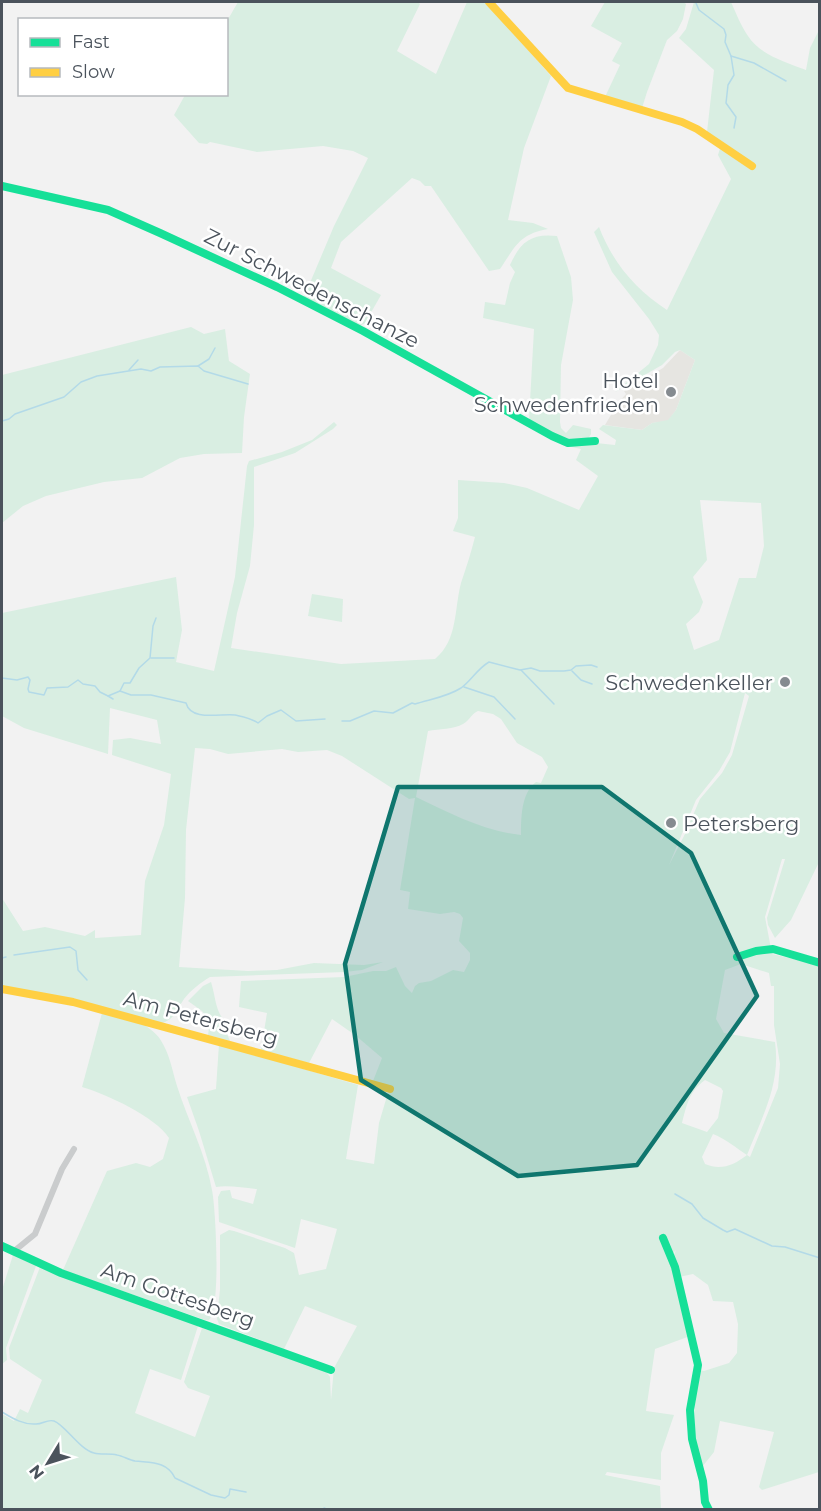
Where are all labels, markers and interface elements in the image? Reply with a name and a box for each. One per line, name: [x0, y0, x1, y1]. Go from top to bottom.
legend: [18, 18, 228, 96]
text: Fast: [72, 31, 110, 53]
text: Slow: [72, 61, 115, 83]
street label: Zur Schwedenschanze: [200, 223, 424, 353]
place label: Hotel Schwedenfrieden: [474, 368, 659, 417]
marker: Hotel Schwedenfrieden: [664, 385, 678, 399]
place label: Schwedenkeller: [605, 670, 773, 695]
marker: Schwedenkeller: [778, 675, 792, 689]
place label: Petersberg: [683, 811, 799, 836]
marker: Petersberg: [664, 816, 678, 830]
street label: Am Petersberg: [121, 985, 281, 1051]
street label: Am Gottesberg: [98, 1257, 258, 1333]
north arrow: [18, 1433, 78, 1493]
text: N: [25, 1461, 48, 1483]

